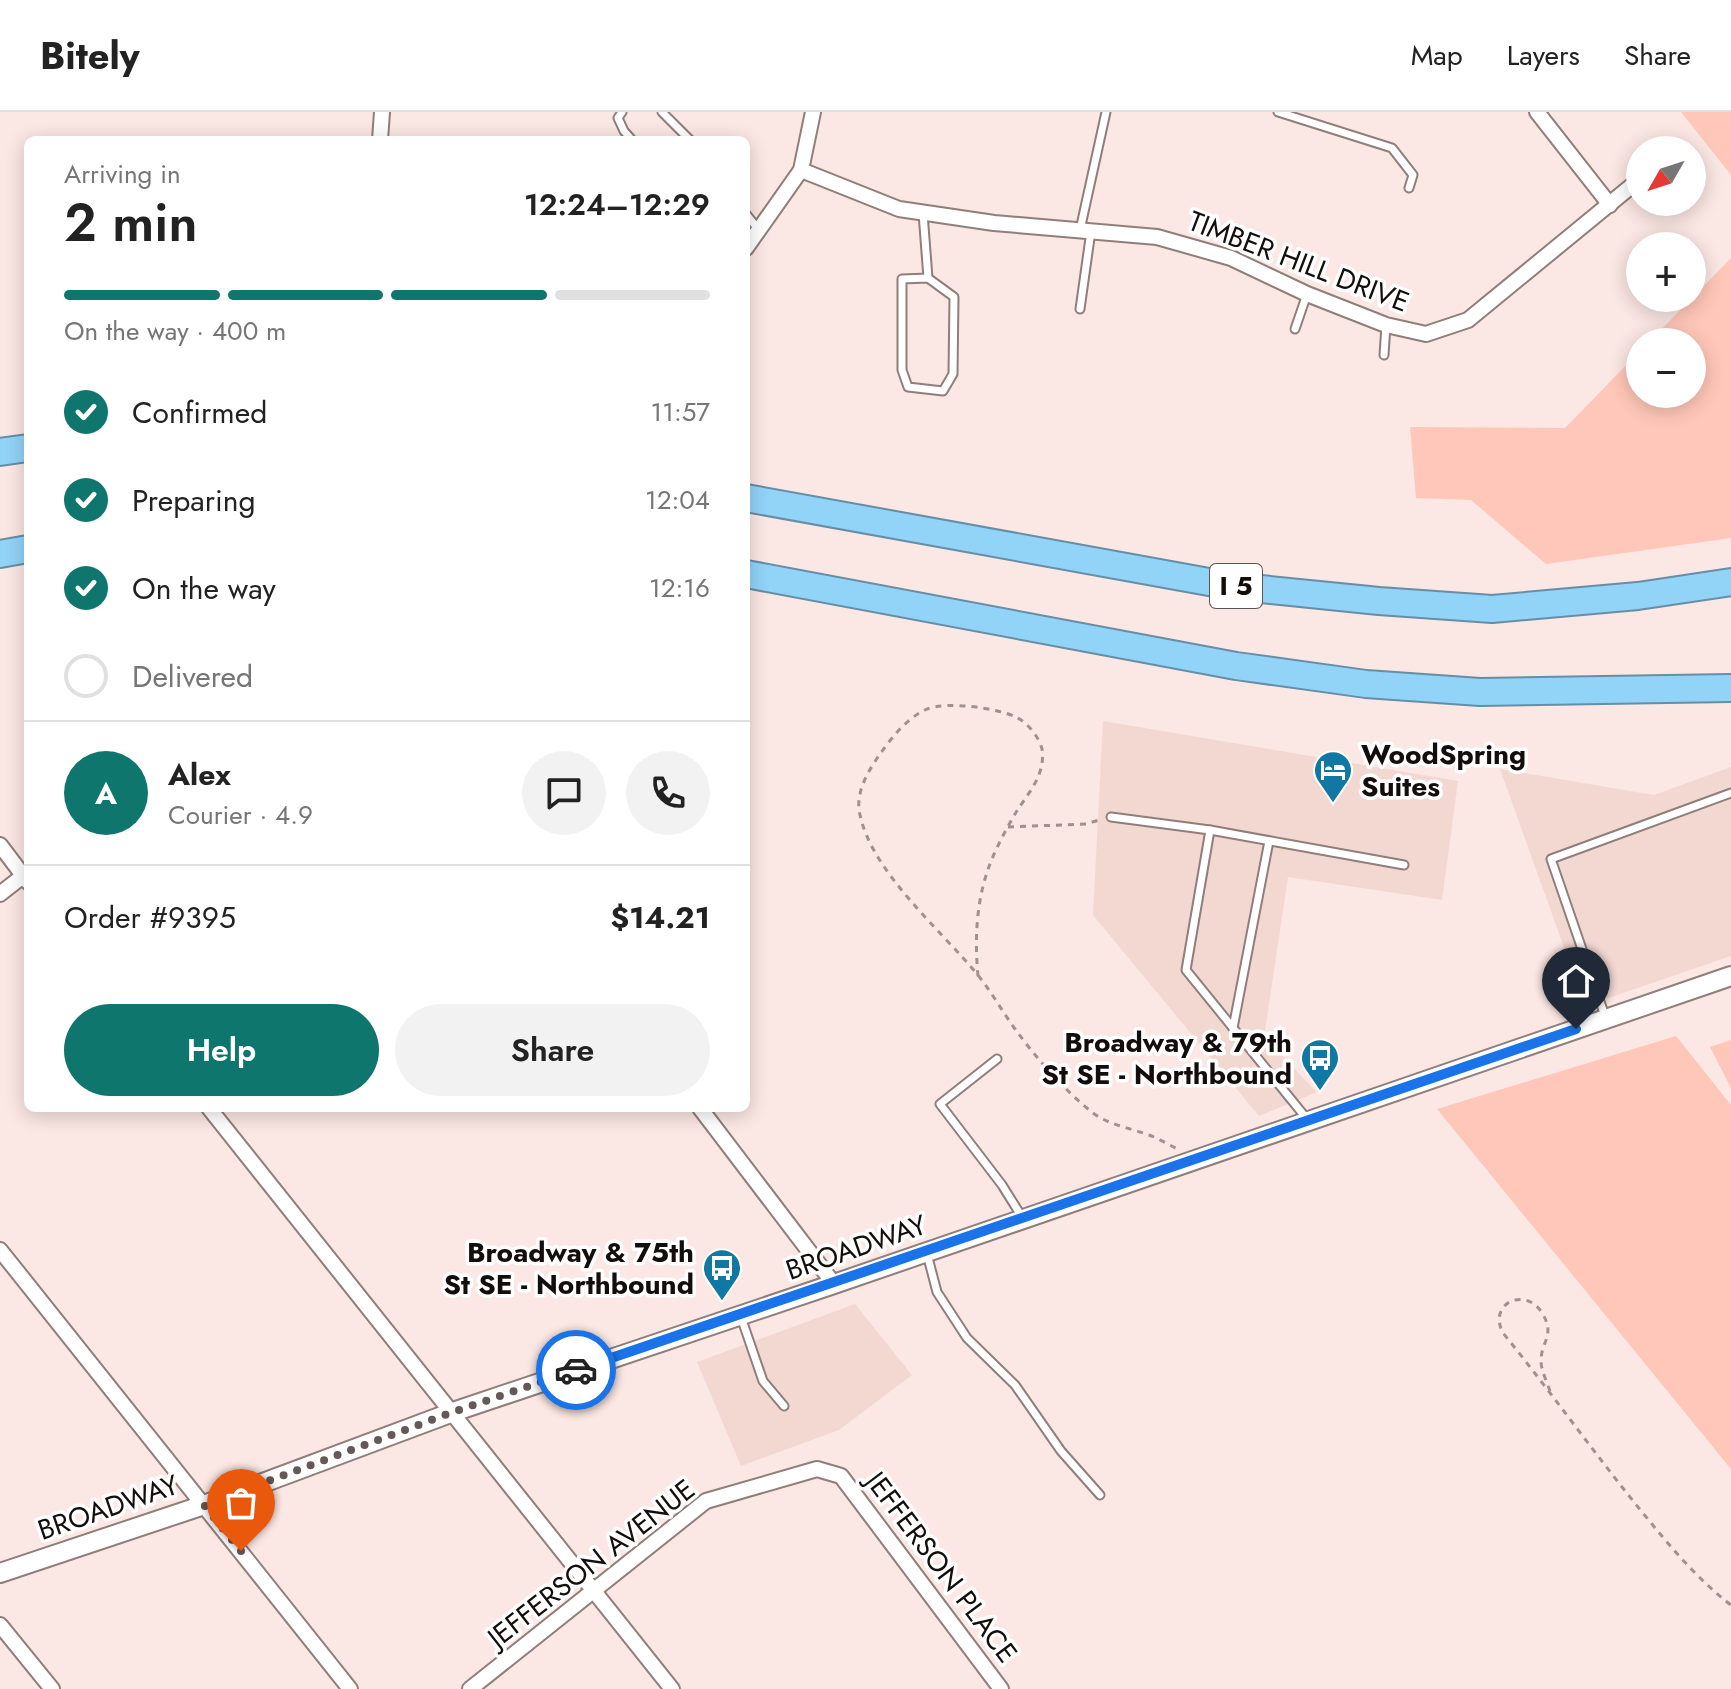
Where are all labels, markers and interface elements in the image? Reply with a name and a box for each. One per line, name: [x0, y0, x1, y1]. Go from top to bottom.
text: Bitely: [40, 28, 140, 83]
text: Map: [1411, 35, 1463, 76]
text: Layers: [1507, 35, 1580, 76]
text: Share: [1624, 35, 1691, 76]
north arrow: [1626, 136, 1706, 216]
map controls: [1626, 136, 1706, 408]
text: Arriving in: [64, 155, 181, 193]
text: 12:24–12:29: [524, 183, 710, 226]
text: 2 min: [64, 185, 197, 261]
street label: TIMBER HILL DRIVE: [1182, 200, 1415, 322]
button: +: [1626, 232, 1706, 312]
text: On the way · 400 m: [64, 312, 286, 350]
button: −: [1626, 328, 1706, 408]
icon: check: [64, 390, 108, 434]
text: Confirmed: [132, 391, 267, 434]
text: 11:57: [650, 393, 710, 431]
icon: check: [64, 478, 108, 522]
text: Preparing: [132, 479, 256, 522]
text: 12:04: [645, 481, 710, 519]
road number: I 5: [1210, 564, 1262, 608]
icon: check: [64, 566, 108, 610]
text: On the way: [132, 567, 276, 610]
text: 12:16: [649, 569, 710, 607]
text: Delivered: [132, 655, 253, 698]
place label: WoodSpring Suites: [1361, 734, 1526, 807]
hotel icon: WoodSpring Suites: [1312, 749, 1354, 804]
button: chat: [522, 751, 606, 835]
button: phone: [626, 751, 710, 835]
text: Alex: [168, 753, 231, 796]
text: A: [95, 772, 117, 815]
text: Courier · 4.9: [168, 796, 313, 834]
text: Order #9395: [64, 896, 236, 939]
text: $14.21: [611, 896, 710, 939]
pin: [1542, 947, 1610, 1029]
icon: home: [1554, 959, 1598, 1003]
button: Help: [64, 1004, 379, 1096]
button: Share: [395, 1004, 710, 1096]
place label: Broadway & 79th St SE - Northbound: [1041, 1022, 1292, 1095]
bus stop icon: Broadway & 79th St SE - Northbound: [1299, 1037, 1341, 1092]
street label: BROADWAY: [780, 1204, 932, 1291]
place label: Broadway & 75th St SE - Northbound: [443, 1232, 694, 1305]
bus stop icon: Broadway & 75th St SE - Northbound: [701, 1247, 743, 1302]
courier: [536, 1330, 616, 1410]
icon: car: [554, 1348, 598, 1392]
street label: JEFFERSON PLACE: [854, 1460, 1027, 1671]
street label: BROADWAY: [32, 1464, 184, 1551]
pin: [207, 1469, 275, 1551]
street label: JEFFERSON AVENUE: [476, 1469, 704, 1660]
icon: bag: [219, 1481, 263, 1525]

